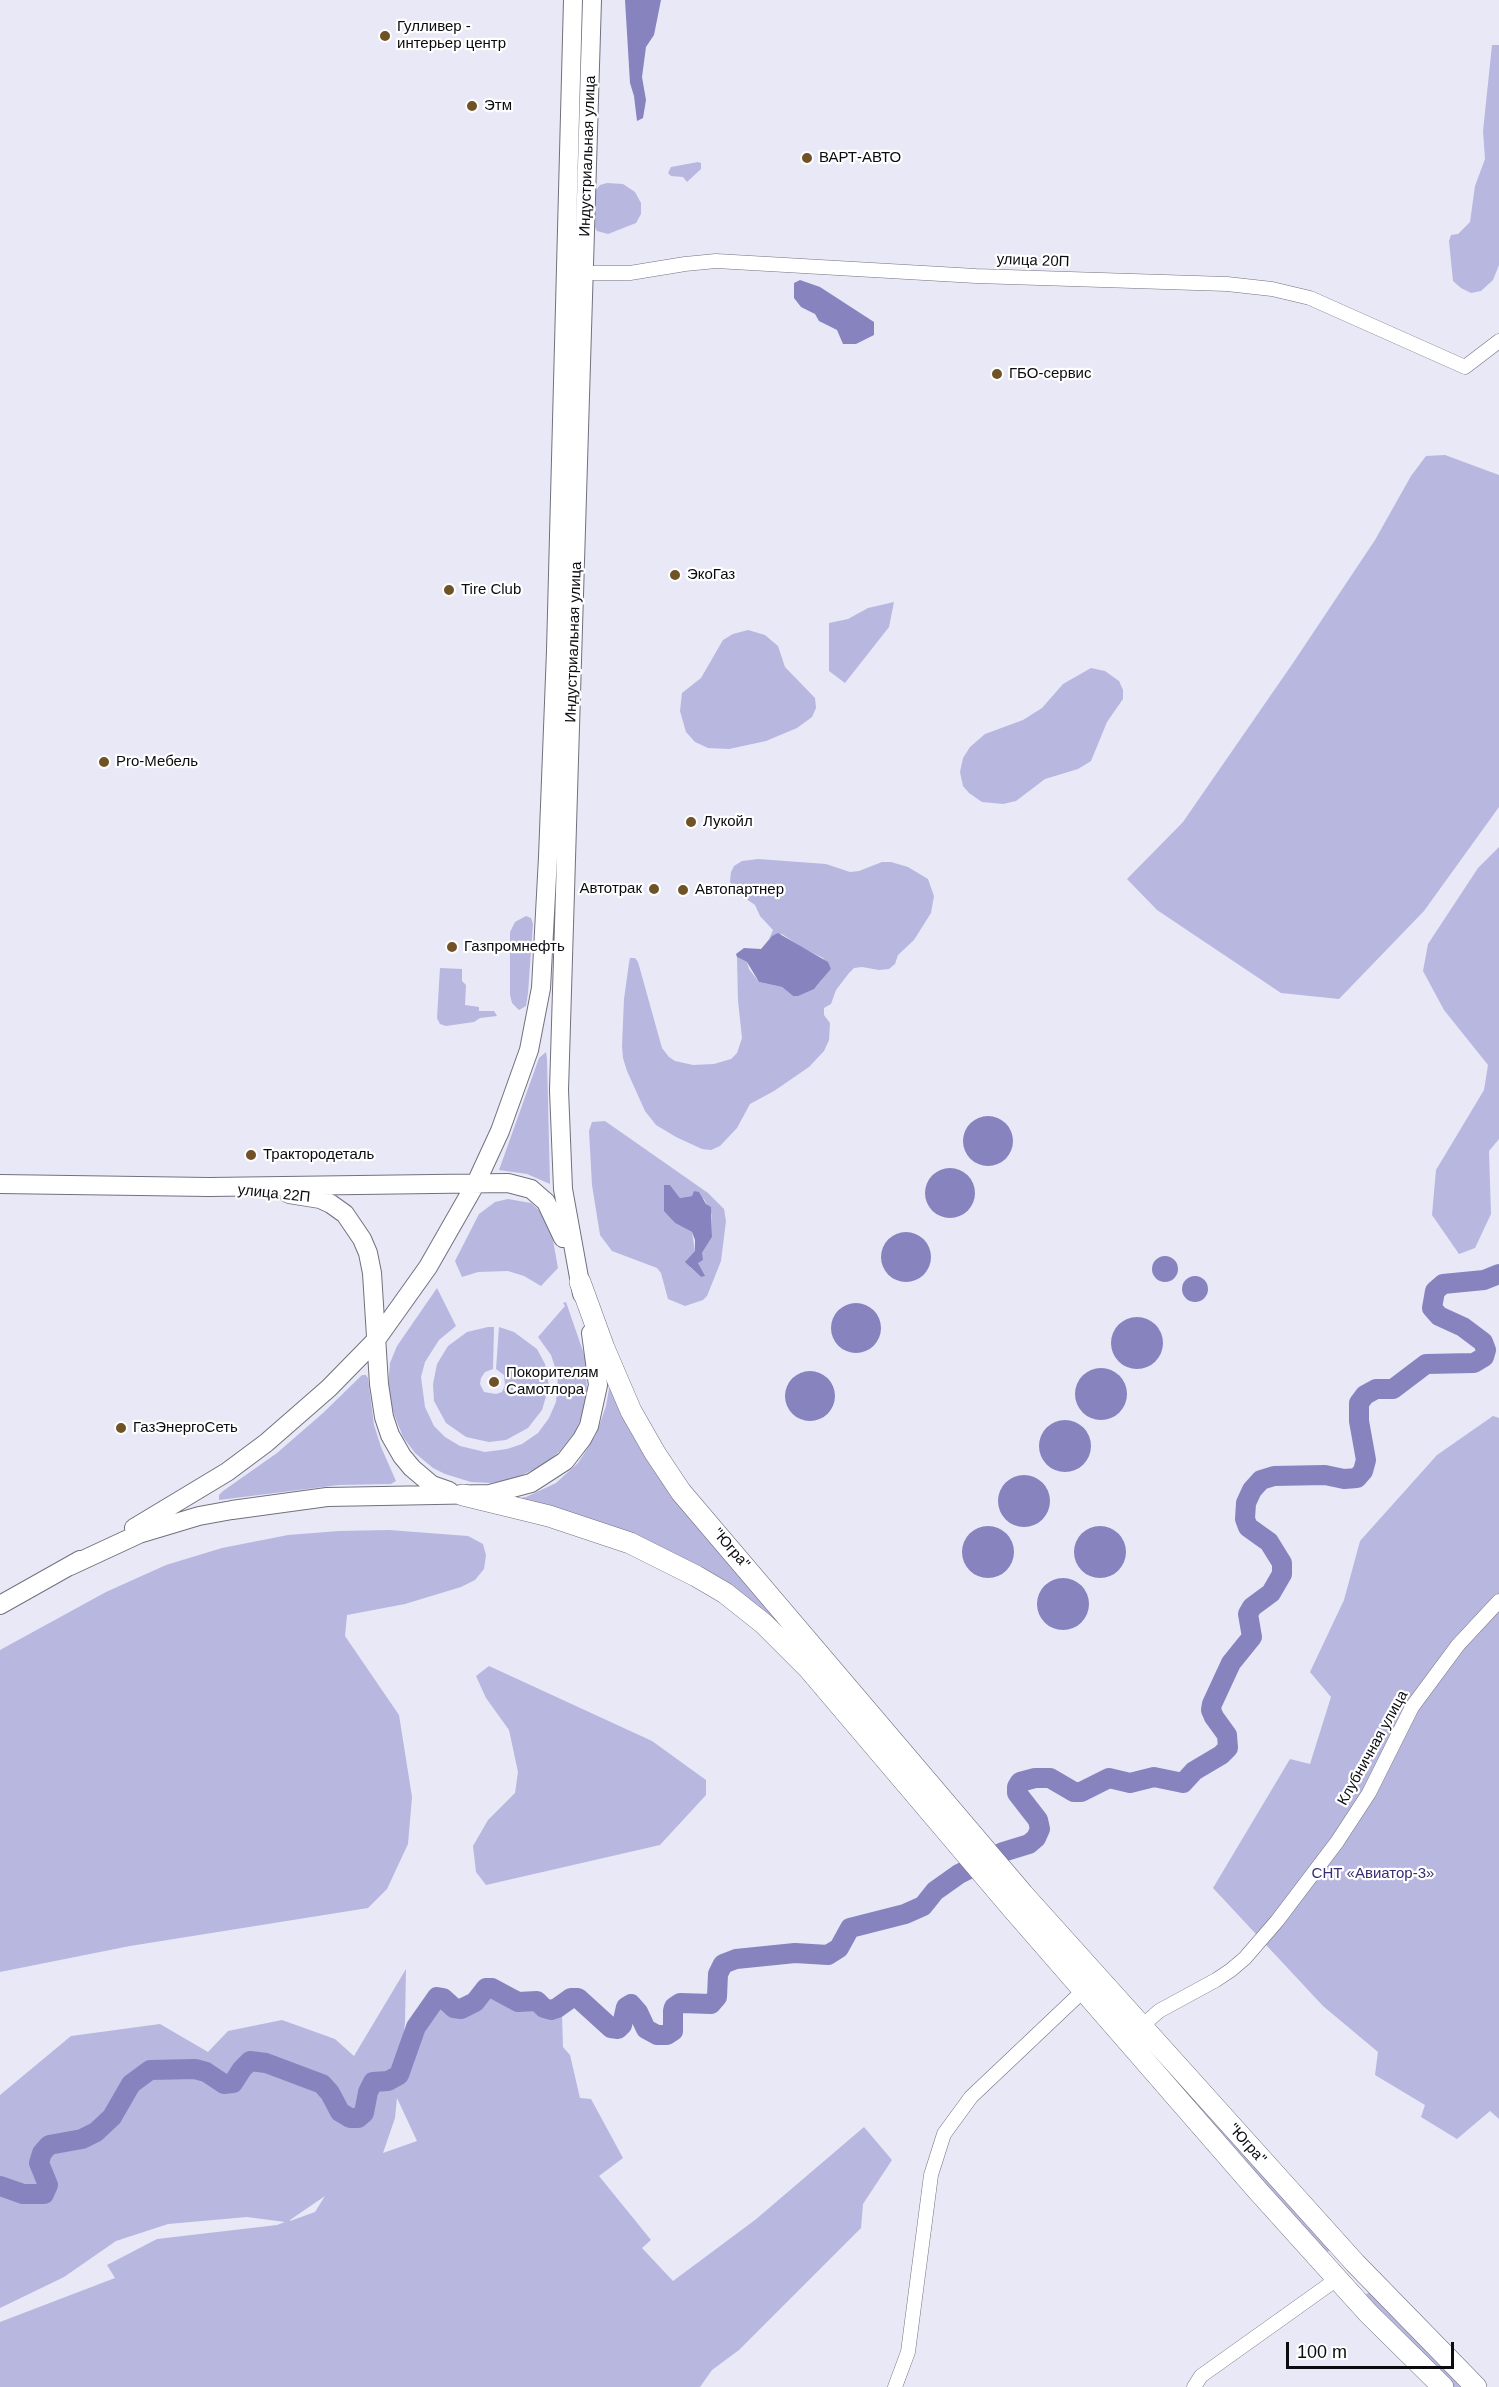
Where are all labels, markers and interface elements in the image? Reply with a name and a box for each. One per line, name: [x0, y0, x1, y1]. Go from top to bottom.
place label: Гулливер - интерьер центр: [397, 18, 506, 53]
marker: Гулливер - интерьер центр: [378, 29, 392, 43]
street label: Индустриальная улица: [576, 75, 600, 237]
place label: Этм: [484, 97, 512, 115]
marker: Этм: [465, 99, 479, 113]
place label: ВАРТ-АВТО: [819, 149, 901, 167]
marker: ВАРТ-АВТО: [800, 151, 814, 165]
street label: улица 20П: [996, 251, 1070, 271]
place label: ГБО-сервис: [1009, 365, 1091, 383]
marker: ГБО-сервис: [990, 367, 1004, 381]
street label: Индустриальная улица: [562, 561, 586, 723]
place label: ЭкоГаз: [687, 566, 735, 584]
marker: ЭкоГаз: [668, 568, 682, 582]
place label: Tire Club: [461, 581, 521, 599]
marker: Tire Club: [442, 583, 456, 597]
place label: Pro-Мебель: [116, 753, 198, 771]
marker: Pro-Мебель: [97, 755, 111, 769]
place label: Лукойл: [703, 813, 753, 831]
marker: Лукойл: [684, 815, 698, 829]
place label: Автотрак: [580, 880, 642, 898]
place label: Автопартнер: [695, 881, 784, 899]
marker: Автотрак: [647, 882, 661, 896]
marker: Автопартнер: [676, 883, 690, 897]
place label: Газпромнефть: [464, 938, 565, 956]
marker: Газпромнефть: [445, 940, 459, 954]
place label: Трактородеталь: [263, 1146, 374, 1164]
marker: Трактородеталь: [244, 1148, 258, 1162]
street label: улица 22П: [237, 1181, 311, 1207]
place label: Покорителям Самотлора: [506, 1364, 599, 1399]
marker: Покорителям Самотлора: [487, 1375, 501, 1389]
place label: ГазЭнергоСеть: [133, 1419, 238, 1437]
marker: ГазЭнергоСеть: [114, 1421, 128, 1435]
street label: "Югра": [708, 1525, 754, 1573]
street label: Клубничная улица: [1334, 1687, 1412, 1809]
park label: СНТ «Авиатор-3»: [1312, 1865, 1434, 1883]
street label: "Югра": [1224, 2120, 1270, 2168]
scale bar: [1289, 2330, 1457, 2368]
text: 100 m: [1297, 2342, 1347, 2362]

